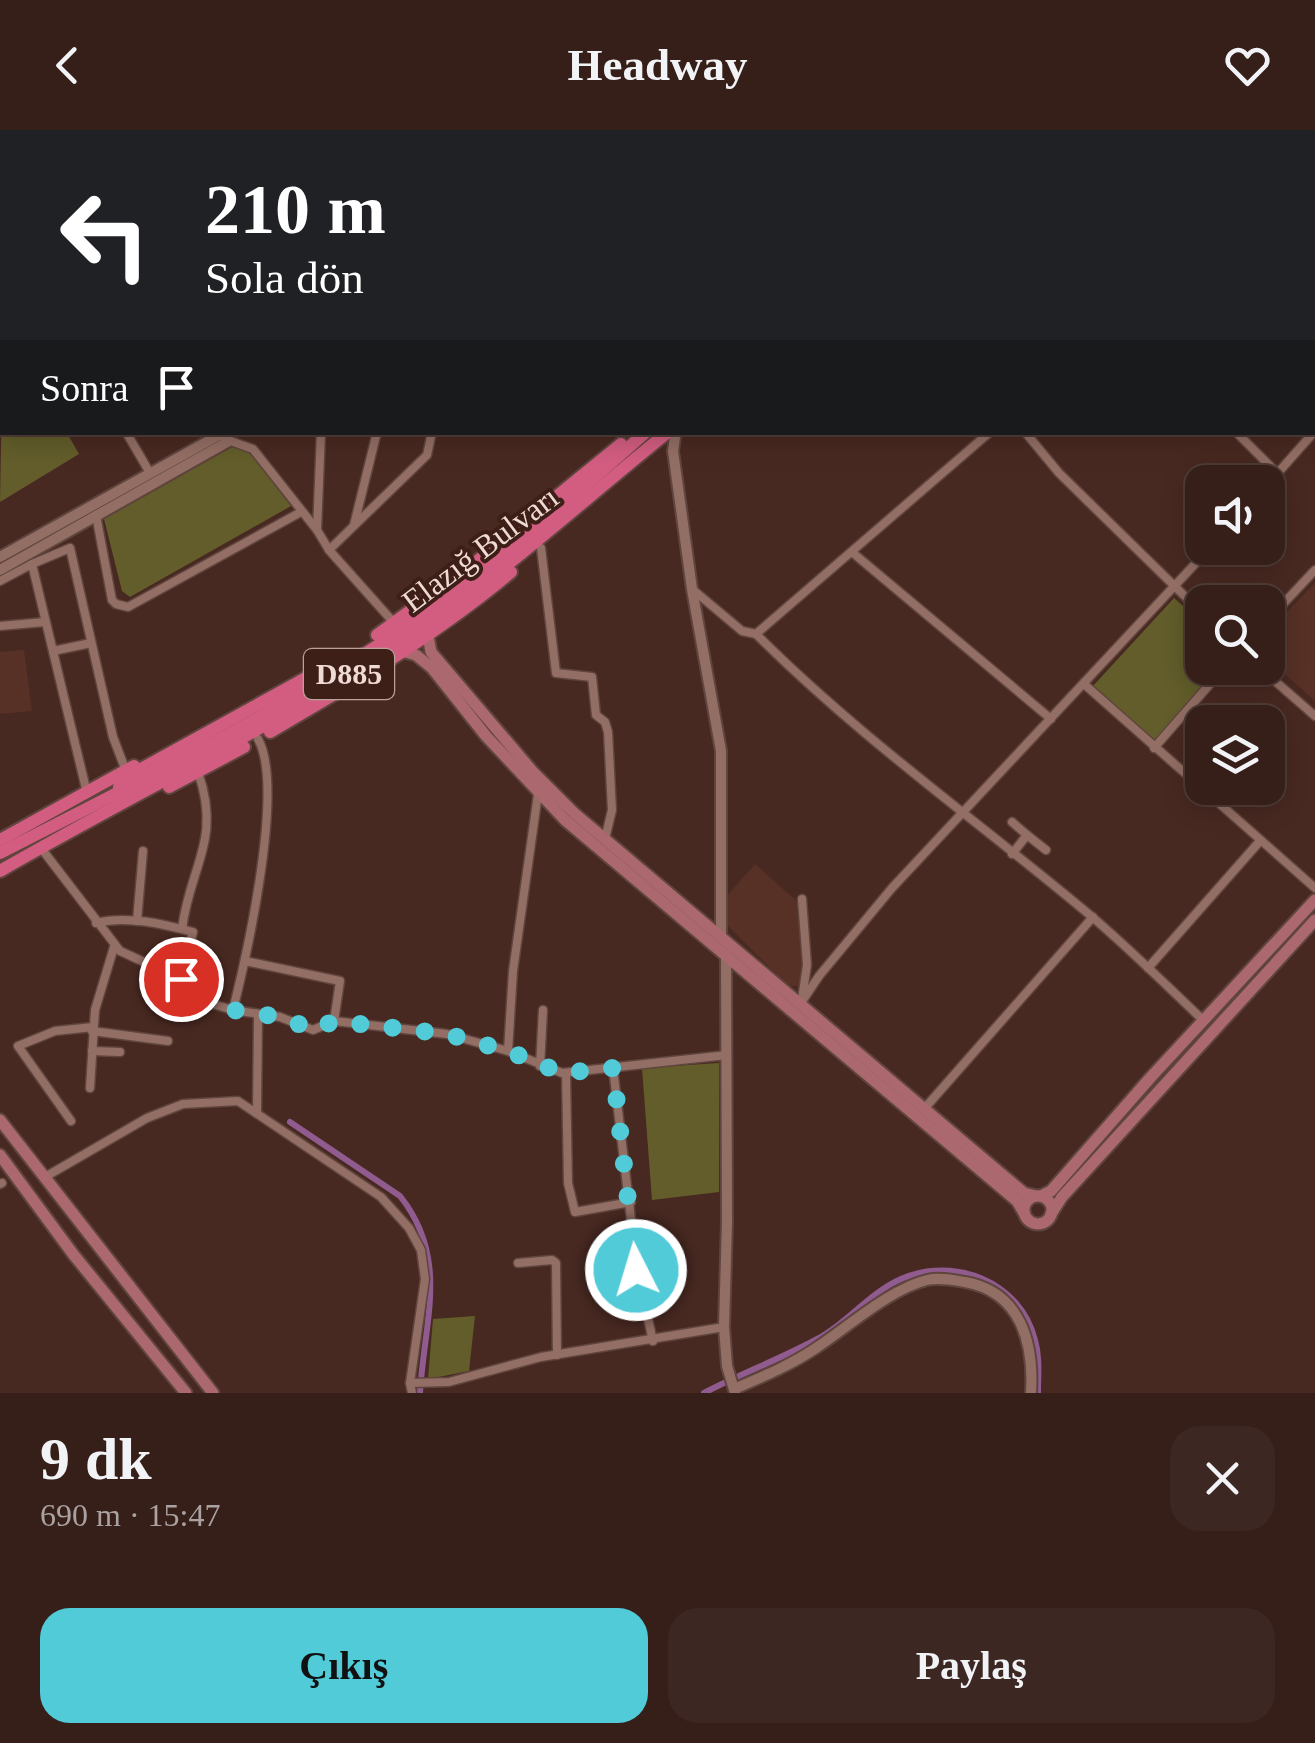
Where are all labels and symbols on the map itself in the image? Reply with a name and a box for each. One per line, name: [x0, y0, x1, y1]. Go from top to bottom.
street label: Elazığ Bulvarı: [395, 479, 565, 619]
road number: D885: [304, 649, 394, 699]
pin: [139, 937, 224, 1022]
position arrow: [584, 1218, 688, 1322]

